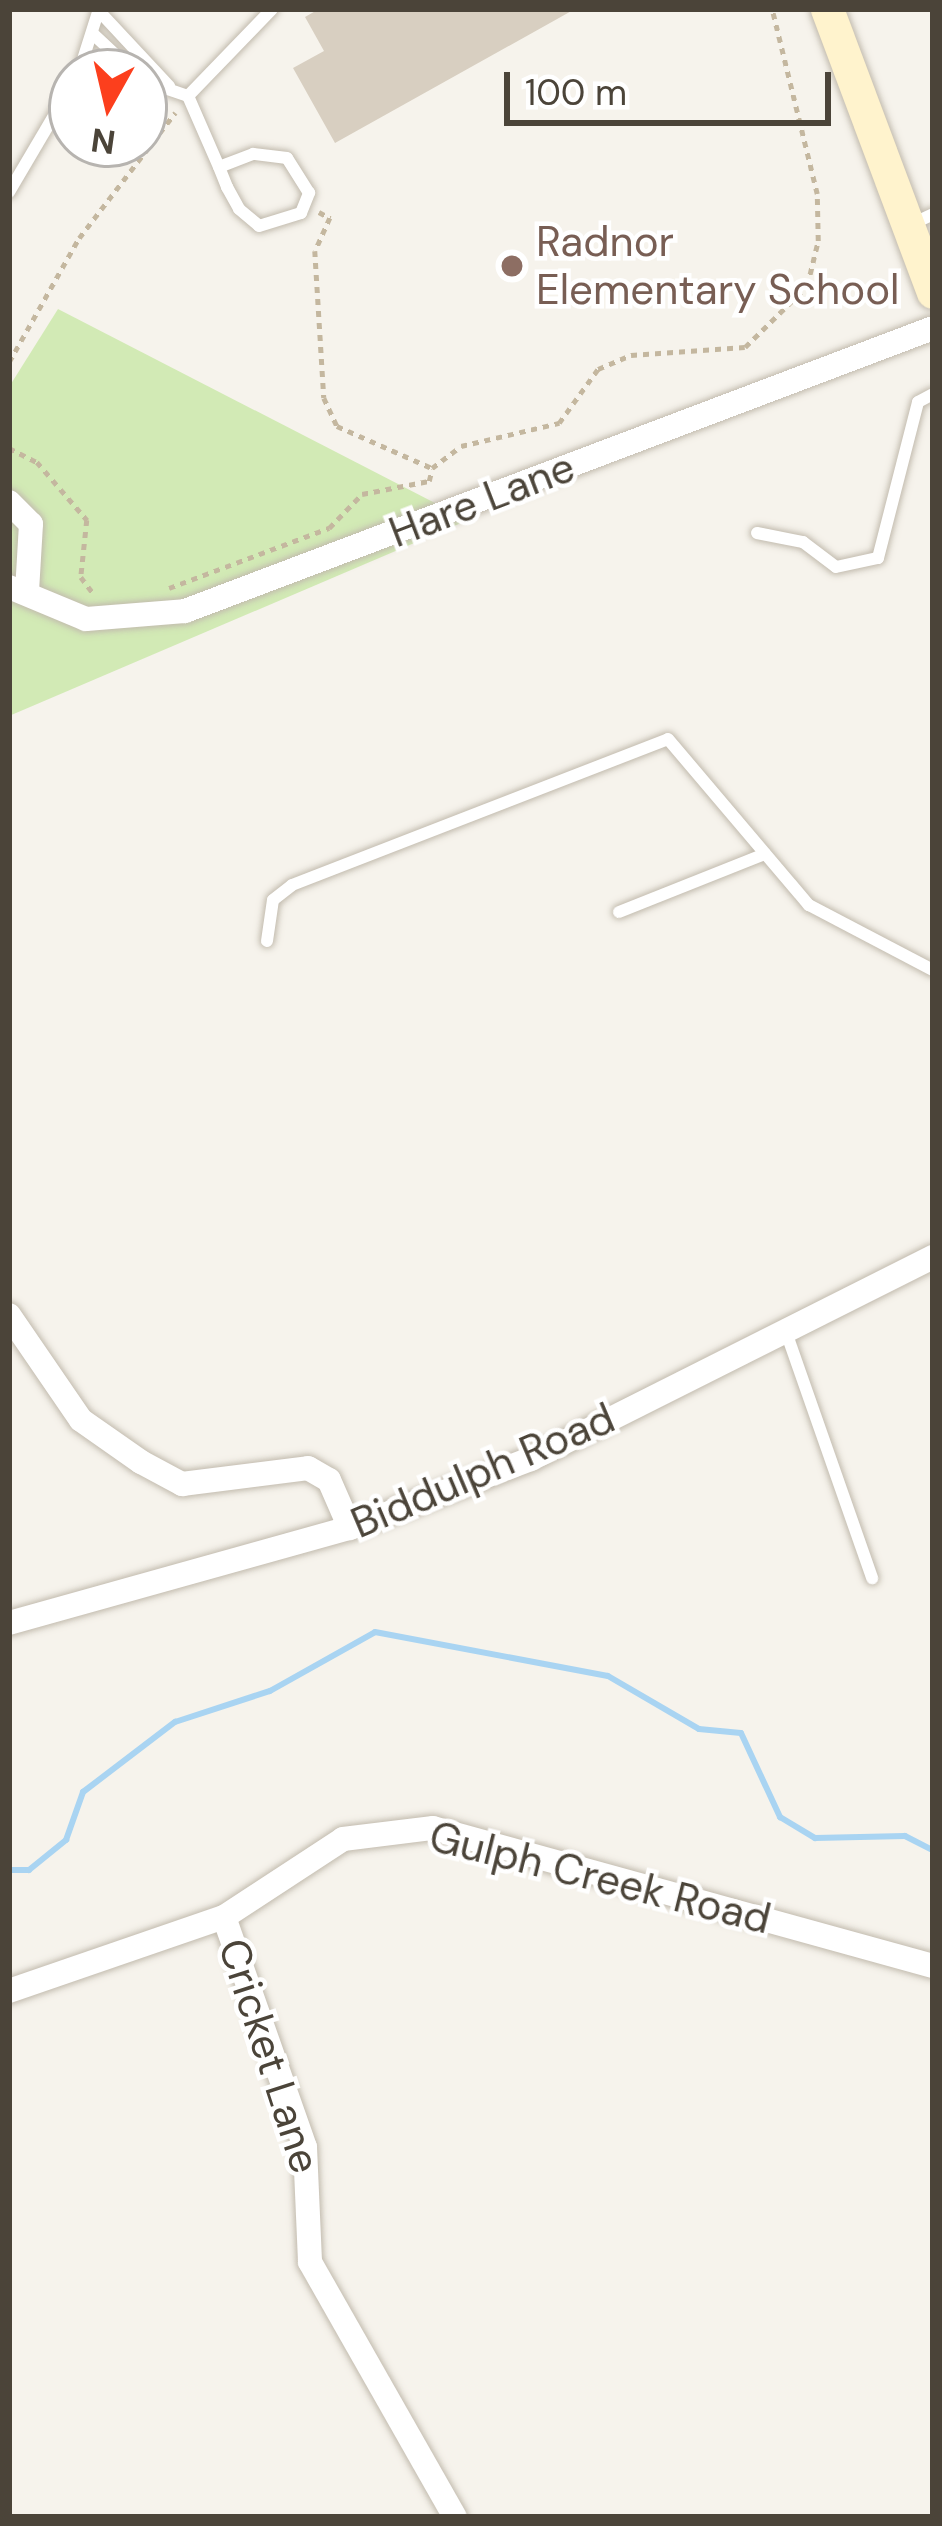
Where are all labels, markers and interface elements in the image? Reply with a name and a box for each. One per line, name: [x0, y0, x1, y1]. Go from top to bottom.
north arrow: [48, 48, 168, 168]
scale bar: [510, 48, 837, 122]
text: 100 m: [525, 69, 627, 116]
text: N: [88, 118, 118, 164]
place label: Radnor Elementary School: [536, 217, 899, 316]
marker: Radnor Elementary School: [499, 253, 525, 279]
street label: Hare Lane: [382, 442, 582, 558]
street label: Biddulph Road: [344, 1393, 622, 1549]
street label: Gulph Creek Road: [424, 1811, 776, 1945]
street label: Cricket Lane: [207, 1933, 331, 2179]

